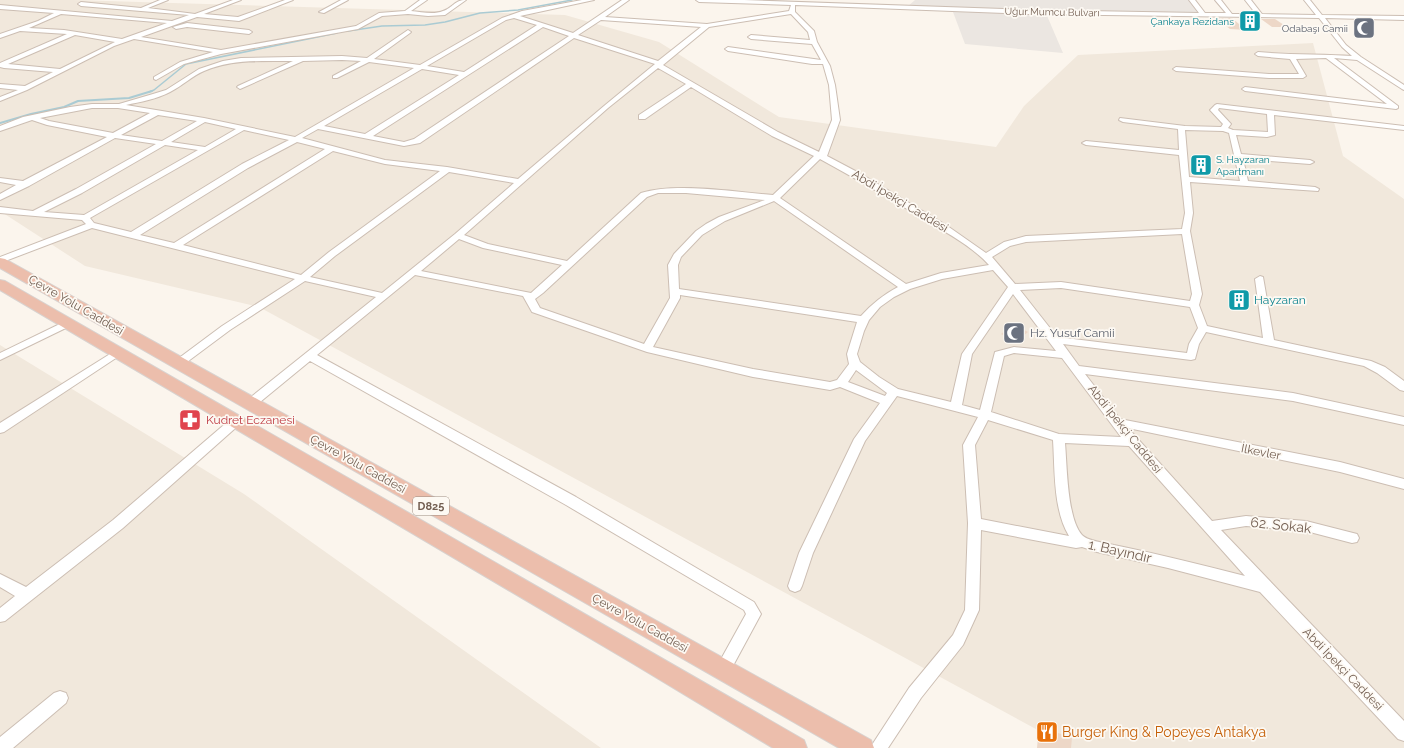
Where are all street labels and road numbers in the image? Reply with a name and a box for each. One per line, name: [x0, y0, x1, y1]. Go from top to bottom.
street label: Uğur Mumcu Bulvarı: [1005, 6, 1099, 18]
street label: Abdi İpekçi Caddesi: [849, 167, 951, 235]
street label: Çevre Yolu Caddesi: [26, 272, 126, 338]
street label: Abdi İpekçi Caddesi: [1085, 382, 1165, 476]
street label: Çevre Yolu Caddesi: [308, 432, 408, 496]
street label: İlkevler: [1240, 441, 1283, 463]
road number: D825: [413, 497, 449, 515]
street label: 62. Sokak: [1250, 514, 1313, 536]
street label: 1. Bayındır: [1087, 536, 1153, 566]
street label: Çevre Yolu Caddesi: [590, 591, 690, 655]
street label: Abdi İpekçi Caddesi: [1300, 625, 1386, 713]

